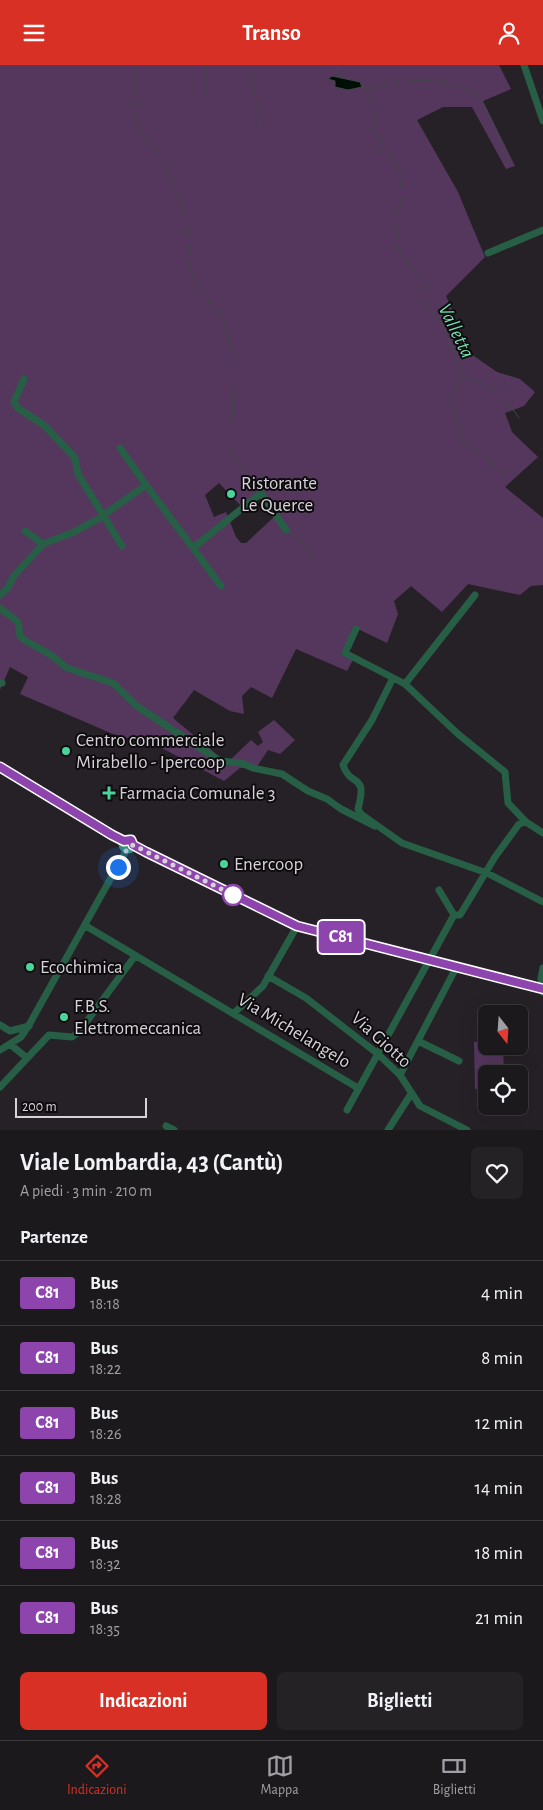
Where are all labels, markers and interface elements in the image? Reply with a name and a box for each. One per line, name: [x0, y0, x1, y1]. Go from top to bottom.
icon: menu: [20, 19, 48, 47]
icon: person: [495, 19, 523, 47]
text: Transo: [242, 22, 301, 44]
water label: Valletta: [434, 301, 478, 361]
place label: Ristorante Le Querce: [241, 474, 317, 515]
marker: Ristorante Le Querce: [225, 488, 237, 500]
place label: Centro commerciale Mirabello - Ipercoop: [76, 731, 225, 772]
marker: Centro commerciale Mirabello - Ipercoop: [60, 745, 72, 757]
place label: Farmacia Comunale 3: [119, 784, 276, 803]
marker: Farmacia Comunale 3: [103, 787, 115, 799]
your location: [106, 855, 131, 880]
place label: Enercoop: [234, 855, 303, 874]
marker: Enercoop: [218, 858, 230, 870]
unlabelled marker: [222, 884, 244, 906]
line badge: C81: [312, 921, 370, 953]
text: C81: [329, 928, 353, 946]
place label: Ecochimica: [40, 958, 123, 977]
marker: Ecochimica: [24, 961, 36, 973]
street label: Via Michelangelo: [234, 990, 354, 1072]
place label: F.B.S. Elettromeccanica: [74, 997, 201, 1038]
north arrow: [478, 1005, 528, 1055]
map controls: [478, 1005, 528, 1115]
street label: Via Giotto: [347, 1008, 415, 1072]
marker: F.B.S. Elettromeccanica: [58, 1011, 70, 1023]
button: locate: [478, 1065, 528, 1115]
scale bar: [15, 1095, 148, 1118]
text: 200 m: [22, 1100, 57, 1114]
button: heart: [471, 1147, 523, 1199]
text: Viale Lombardia, 43 (Cantù): [20, 1151, 284, 1175]
text: A piedi · 3 min · 210 m: [20, 1183, 152, 1199]
text: Partenze: [20, 1228, 88, 1247]
text: Bus: [90, 1274, 118, 1293]
text: C81: [35, 1284, 60, 1302]
text: 4 min: [481, 1284, 523, 1303]
text: 18:18: [90, 1296, 120, 1312]
text: Bus: [90, 1339, 118, 1358]
text: C81: [35, 1349, 60, 1367]
text: 8 min: [481, 1349, 523, 1368]
text: 18:22: [90, 1361, 121, 1377]
text: Bus: [90, 1404, 118, 1423]
text: C81: [35, 1414, 60, 1432]
text: 12 min: [475, 1414, 523, 1433]
text: 18:26: [90, 1426, 122, 1442]
text: Bus: [90, 1469, 118, 1488]
text: C81: [35, 1479, 60, 1497]
text: 14 min: [475, 1479, 523, 1498]
text: 18:28: [90, 1491, 122, 1507]
text: Bus: [90, 1534, 118, 1553]
text: C81: [35, 1544, 60, 1562]
text: 18 min: [475, 1544, 523, 1563]
text: 18:32: [90, 1556, 121, 1572]
text: Bus: [90, 1599, 118, 1618]
text: C81: [35, 1609, 60, 1627]
text: 21 min: [475, 1609, 523, 1628]
text: 18:35: [90, 1621, 120, 1637]
button: Indicazioni: [20, 1672, 267, 1730]
button: Biglietti: [277, 1672, 523, 1730]
tab: Indicazioni: [67, 1752, 127, 1799]
tab: Mappa: [261, 1752, 299, 1799]
tab: Biglietti: [433, 1752, 476, 1799]

